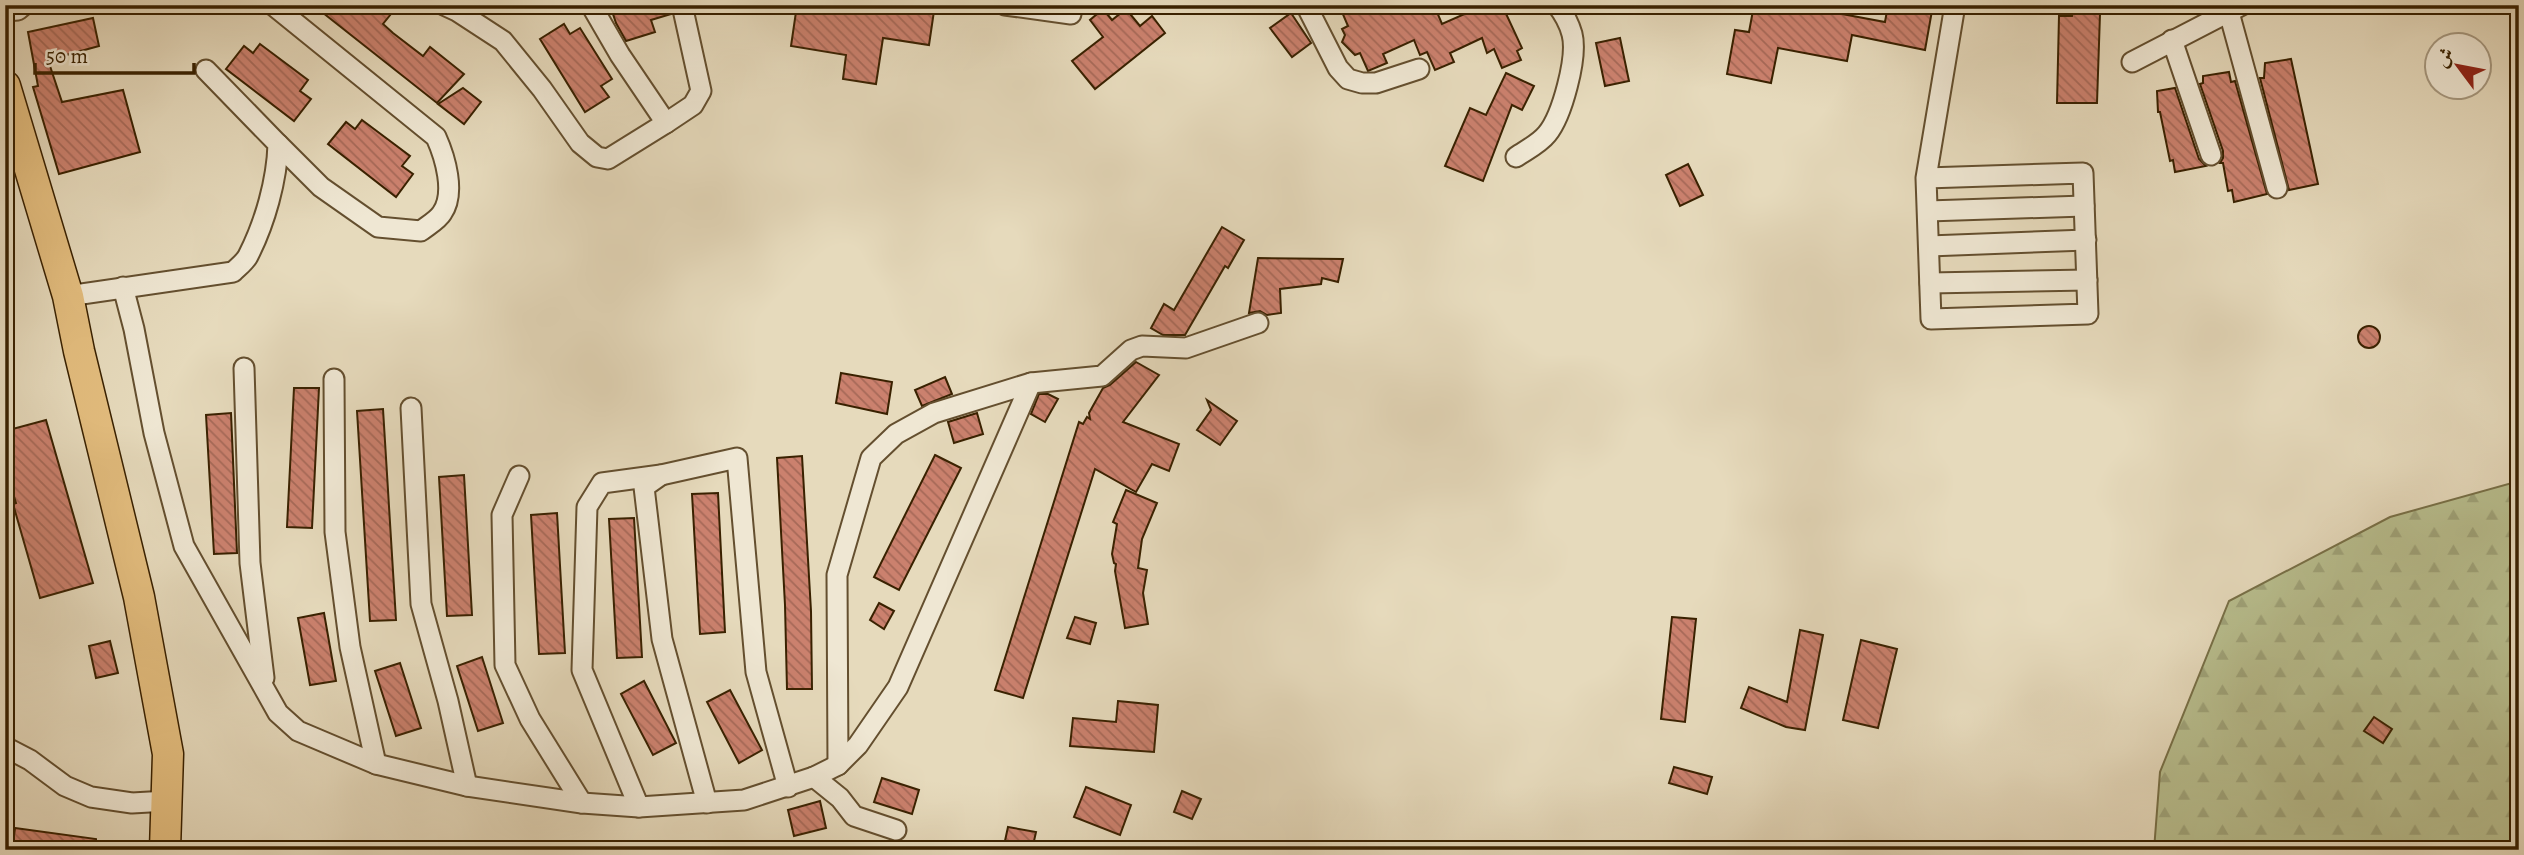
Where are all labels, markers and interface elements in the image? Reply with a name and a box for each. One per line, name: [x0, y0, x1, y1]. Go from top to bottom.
scale bar: [35, 32, 194, 76]
north arrow: [2422, 32, 2492, 102]
text: 50 m: [46, 42, 88, 70]
text: ش: [2428, 43, 2460, 72]

